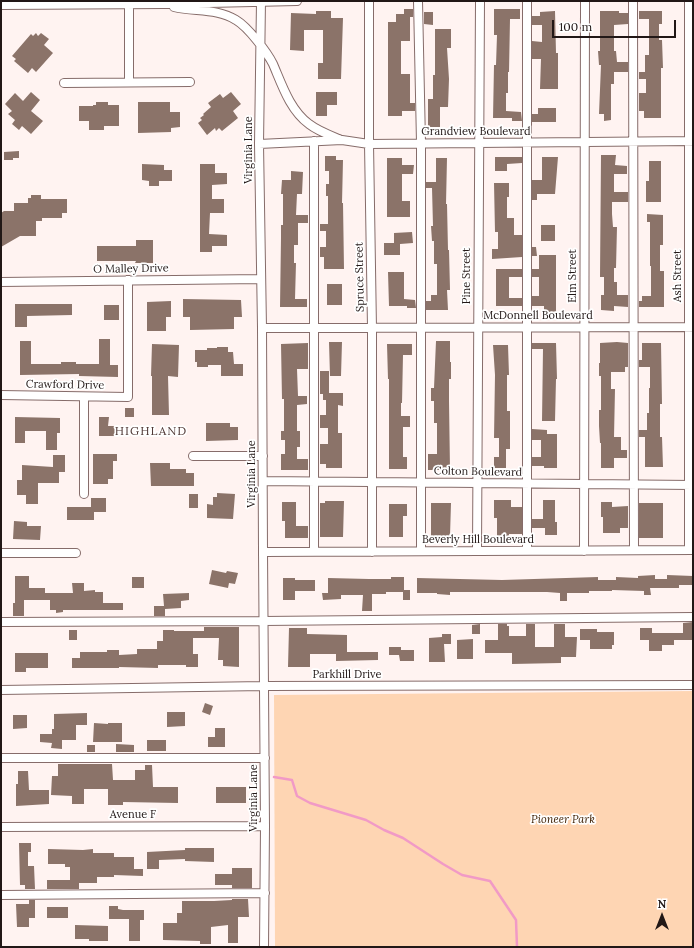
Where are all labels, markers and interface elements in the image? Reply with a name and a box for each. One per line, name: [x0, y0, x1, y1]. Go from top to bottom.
scale bar: [554, 12, 678, 38]
text: 100 m: [559, 19, 592, 34]
street label: Virginia Lane: [242, 116, 256, 184]
street label: Grandview Boulevard: [421, 125, 531, 139]
street label: Spruce Street: [353, 242, 367, 312]
street label: Pine Street: [460, 248, 474, 304]
street label: Elm Street: [566, 249, 580, 303]
street label: Ash Street: [671, 250, 685, 302]
street label: O Malley Drive: [93, 262, 169, 276]
street label: McDonnell Boulevard: [483, 309, 593, 323]
street label: Crawford Drive: [26, 378, 104, 392]
district label: HIGHLAND: [115, 425, 187, 439]
street label: Virginia Lane: [245, 440, 259, 508]
street label: Colton Boulevard: [434, 465, 522, 479]
street label: Beverly Hill Boulevard: [422, 533, 534, 547]
street label: Parkhill Drive: [313, 668, 381, 682]
street label: Virginia Lane: [247, 764, 261, 832]
street label: Avenue F: [110, 808, 156, 822]
park label: Pioneer Park: [531, 813, 595, 827]
north arrow: [642, 896, 682, 936]
text: N: [658, 897, 666, 911]

